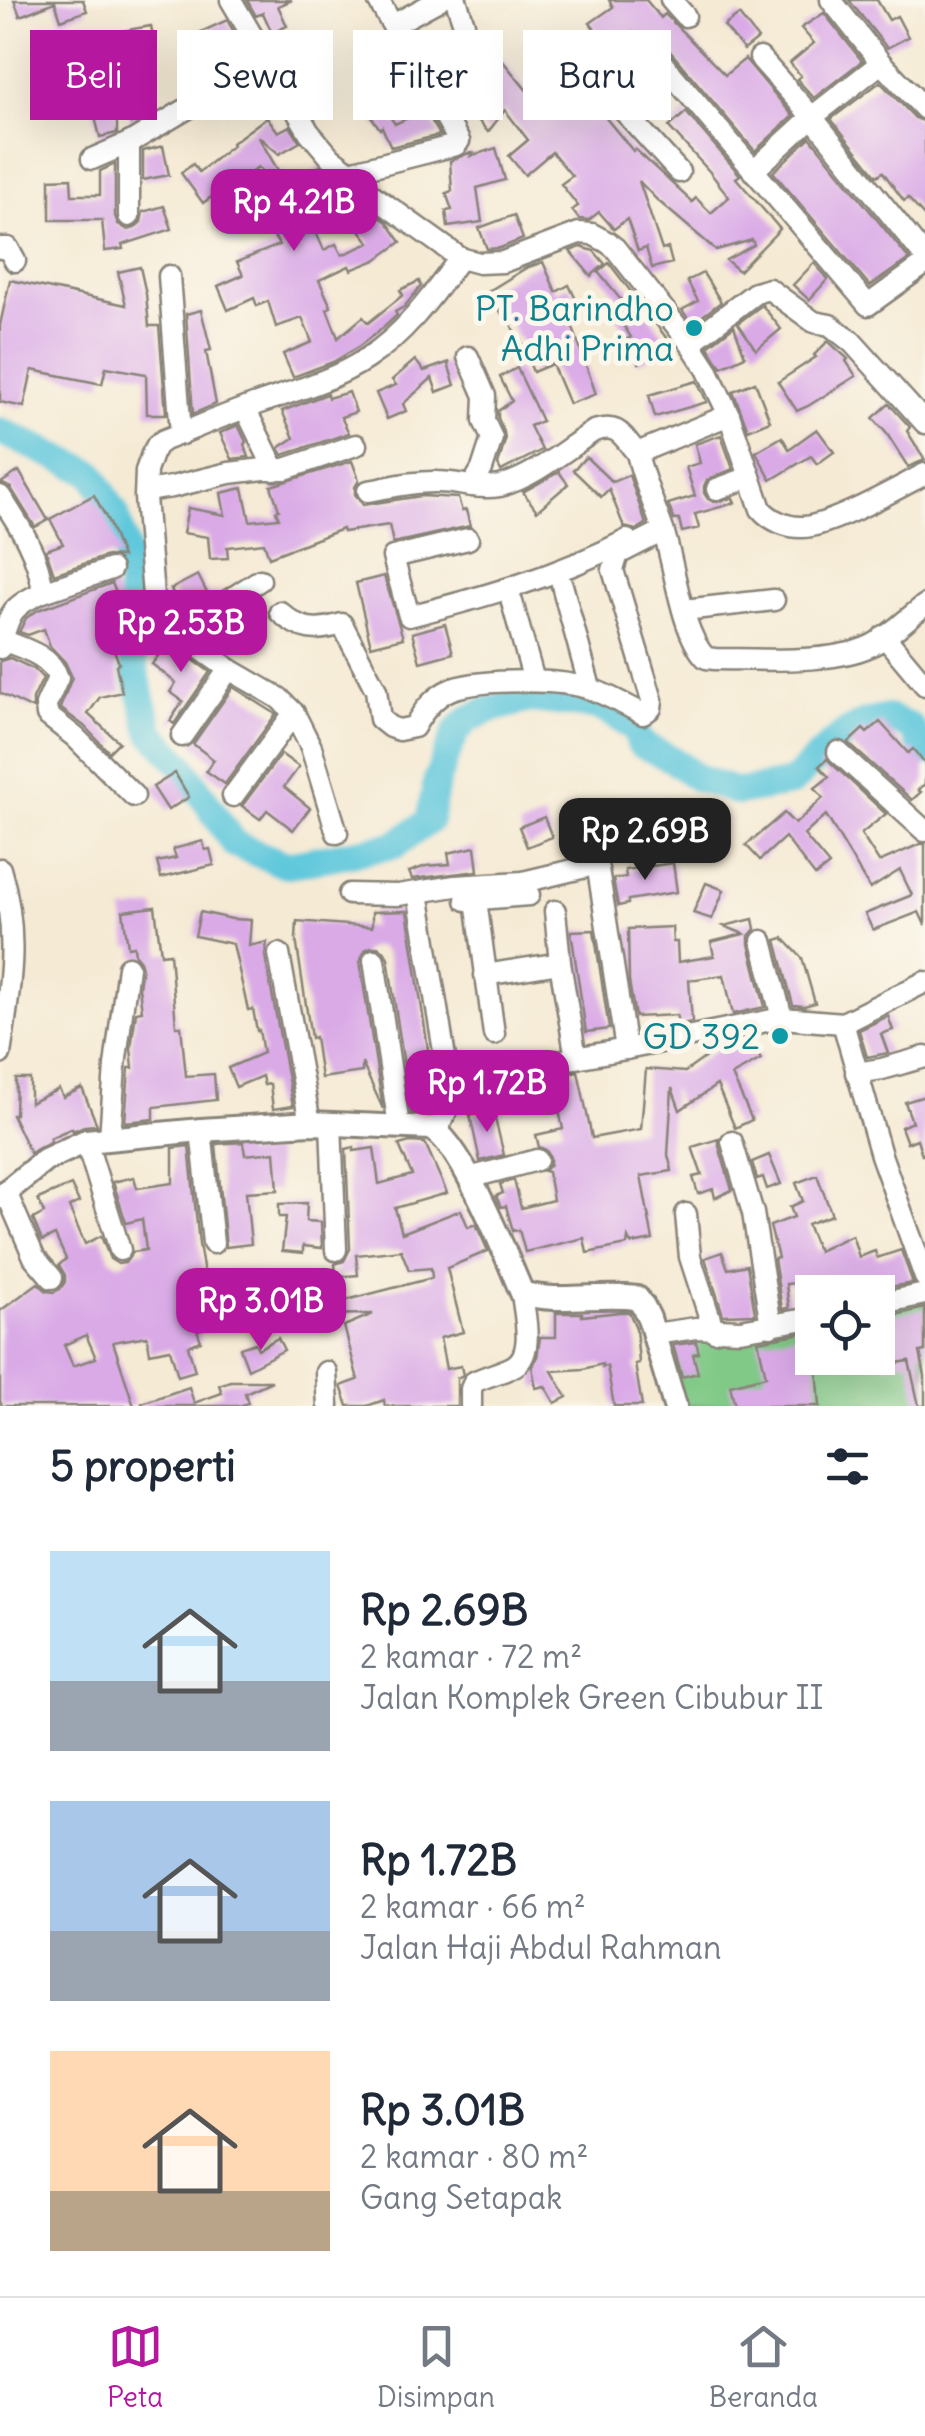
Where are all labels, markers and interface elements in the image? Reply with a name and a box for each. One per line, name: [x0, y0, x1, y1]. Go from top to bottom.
chip: Beli: [30, 30, 157, 120]
chip: Sewa: [177, 30, 333, 120]
chip: Filter: [353, 30, 503, 120]
chip: Baru: [523, 30, 671, 120]
pin: Rp 4.21B: [191, 169, 397, 254]
text: Rp 4.21B: [233, 181, 355, 222]
place label: PT. Barindho Adhi Prima: [475, 286, 674, 370]
marker: PT. Barindho Adhi Prima: [683, 317, 705, 339]
pin: Rp 2.53B: [78, 590, 284, 675]
text: Rp 2.53B: [117, 602, 245, 643]
pin: Rp 2.69B: [542, 798, 748, 883]
text: Rp 2.69B: [581, 810, 709, 851]
place label: GD 392: [642, 1014, 760, 1058]
marker: GD 392: [769, 1025, 791, 1047]
pin: Rp 1.72B: [384, 1050, 590, 1135]
text: Rp 1.72B: [427, 1062, 547, 1103]
pin: Rp 3.01B: [158, 1268, 364, 1353]
map controls: [795, 1275, 895, 1375]
button: locate: [795, 1275, 895, 1375]
text: Rp 3.01B: [198, 1280, 324, 1321]
icon: filters: [820, 1439, 875, 1494]
text: 5 properti: [50, 1440, 236, 1492]
text: Rp 2.69B: [360, 1584, 528, 1636]
icon: home: [130, 1591, 250, 1711]
text: 2 kamar · 72 m²: [360, 1636, 582, 1677]
text: Jalan Komplek Green Cibubur II: [360, 1677, 823, 1718]
text: Rp 1.72B: [360, 1834, 517, 1886]
icon: home: [130, 1841, 250, 1961]
text: 2 kamar · 66 m²: [360, 1886, 586, 1927]
text: Jalan Haji Abdul Rahman: [360, 1927, 722, 1968]
text: Rp 3.01B: [360, 2084, 525, 2136]
icon: home: [130, 2091, 250, 2211]
text: 2 kamar · 80 m²: [360, 2136, 588, 2177]
text: Gang Setapak: [360, 2177, 562, 2218]
tab: Peta: [107, 2319, 163, 2415]
tab: Disimpan: [377, 2319, 495, 2415]
tab: Beranda: [709, 2319, 818, 2415]

